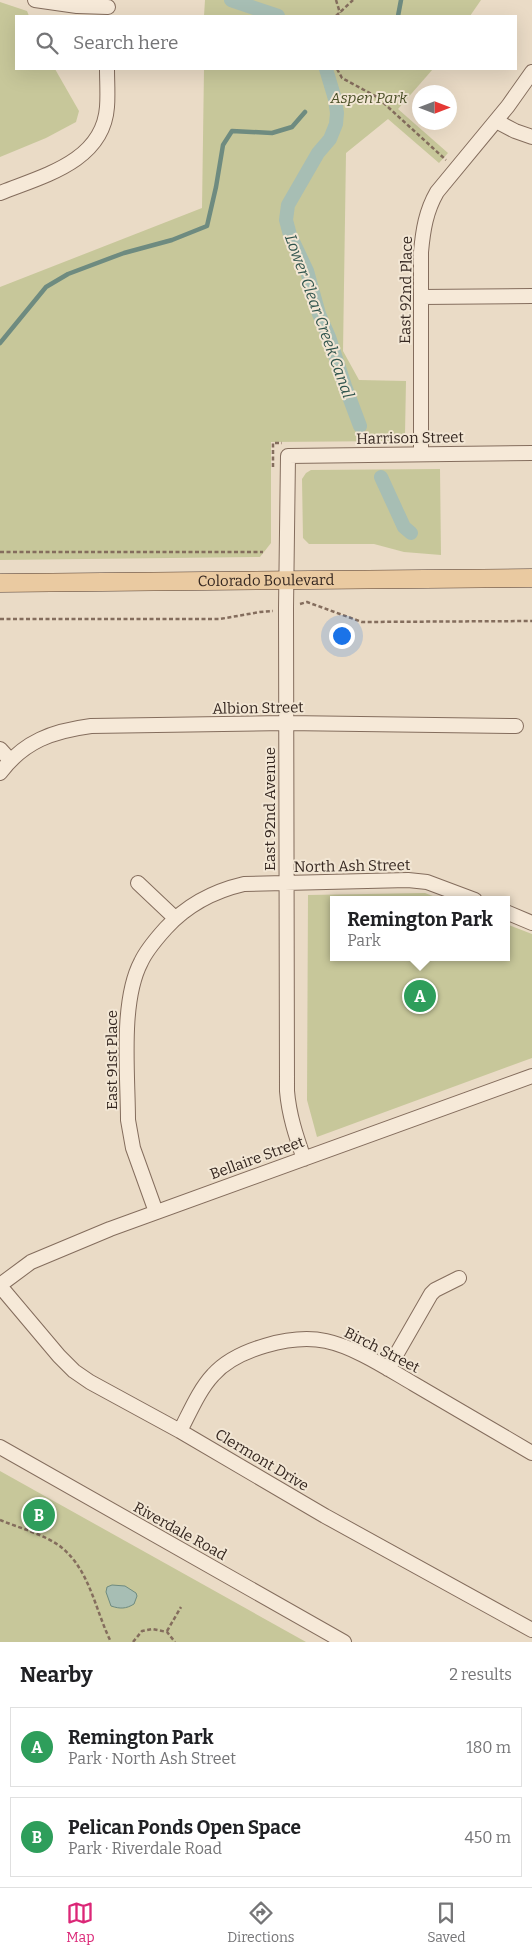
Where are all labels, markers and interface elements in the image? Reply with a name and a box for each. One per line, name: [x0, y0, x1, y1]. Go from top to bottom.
search box: [15, 15, 517, 70]
icon: search: [33, 29, 61, 57]
text: Search here: [73, 31, 178, 54]
north arrow: [412, 85, 457, 130]
park label: Aspen Park: [330, 89, 408, 107]
water label: Lower Clear Creek Canal: [281, 232, 358, 401]
street label: East 92nd Place: [396, 236, 416, 344]
street label: Harrison Street: [356, 428, 465, 448]
street label: Colorado Boulevard: [198, 571, 334, 590]
your location: [329, 623, 355, 649]
street label: Albion Street: [212, 698, 304, 718]
street label: East 92nd Avenue: [261, 747, 279, 871]
street label: North Ash Street: [293, 856, 411, 876]
popup: [330, 896, 510, 961]
text: Remington Park: [347, 908, 493, 931]
text: Park: [347, 931, 381, 950]
pin: A: [404, 977, 436, 1015]
street label: East 91st Place: [103, 1010, 121, 1110]
street label: Bellaire Street: [208, 1132, 307, 1183]
street label: Birch Street: [341, 1323, 423, 1377]
street label: Clermont Drive: [212, 1425, 312, 1495]
pin: B: [23, 1496, 55, 1534]
street label: Riverdale Road: [130, 1498, 230, 1564]
text: Nearby: [20, 1662, 93, 1688]
text: 2 results: [449, 1665, 512, 1684]
text: Remington Park: [68, 1726, 214, 1749]
text: A: [31, 1738, 43, 1757]
text: 180 m: [466, 1738, 511, 1757]
text: Park · North Ash Street: [68, 1749, 236, 1768]
text: Pelican Ponds Open Space: [68, 1816, 301, 1839]
text: B: [32, 1828, 42, 1847]
text: 450 m: [464, 1828, 511, 1847]
text: Park · Riverdale Road: [68, 1839, 222, 1858]
tab: Map: [66, 1899, 95, 1946]
tab: Directions: [227, 1899, 295, 1946]
tab: Saved: [427, 1899, 466, 1946]

